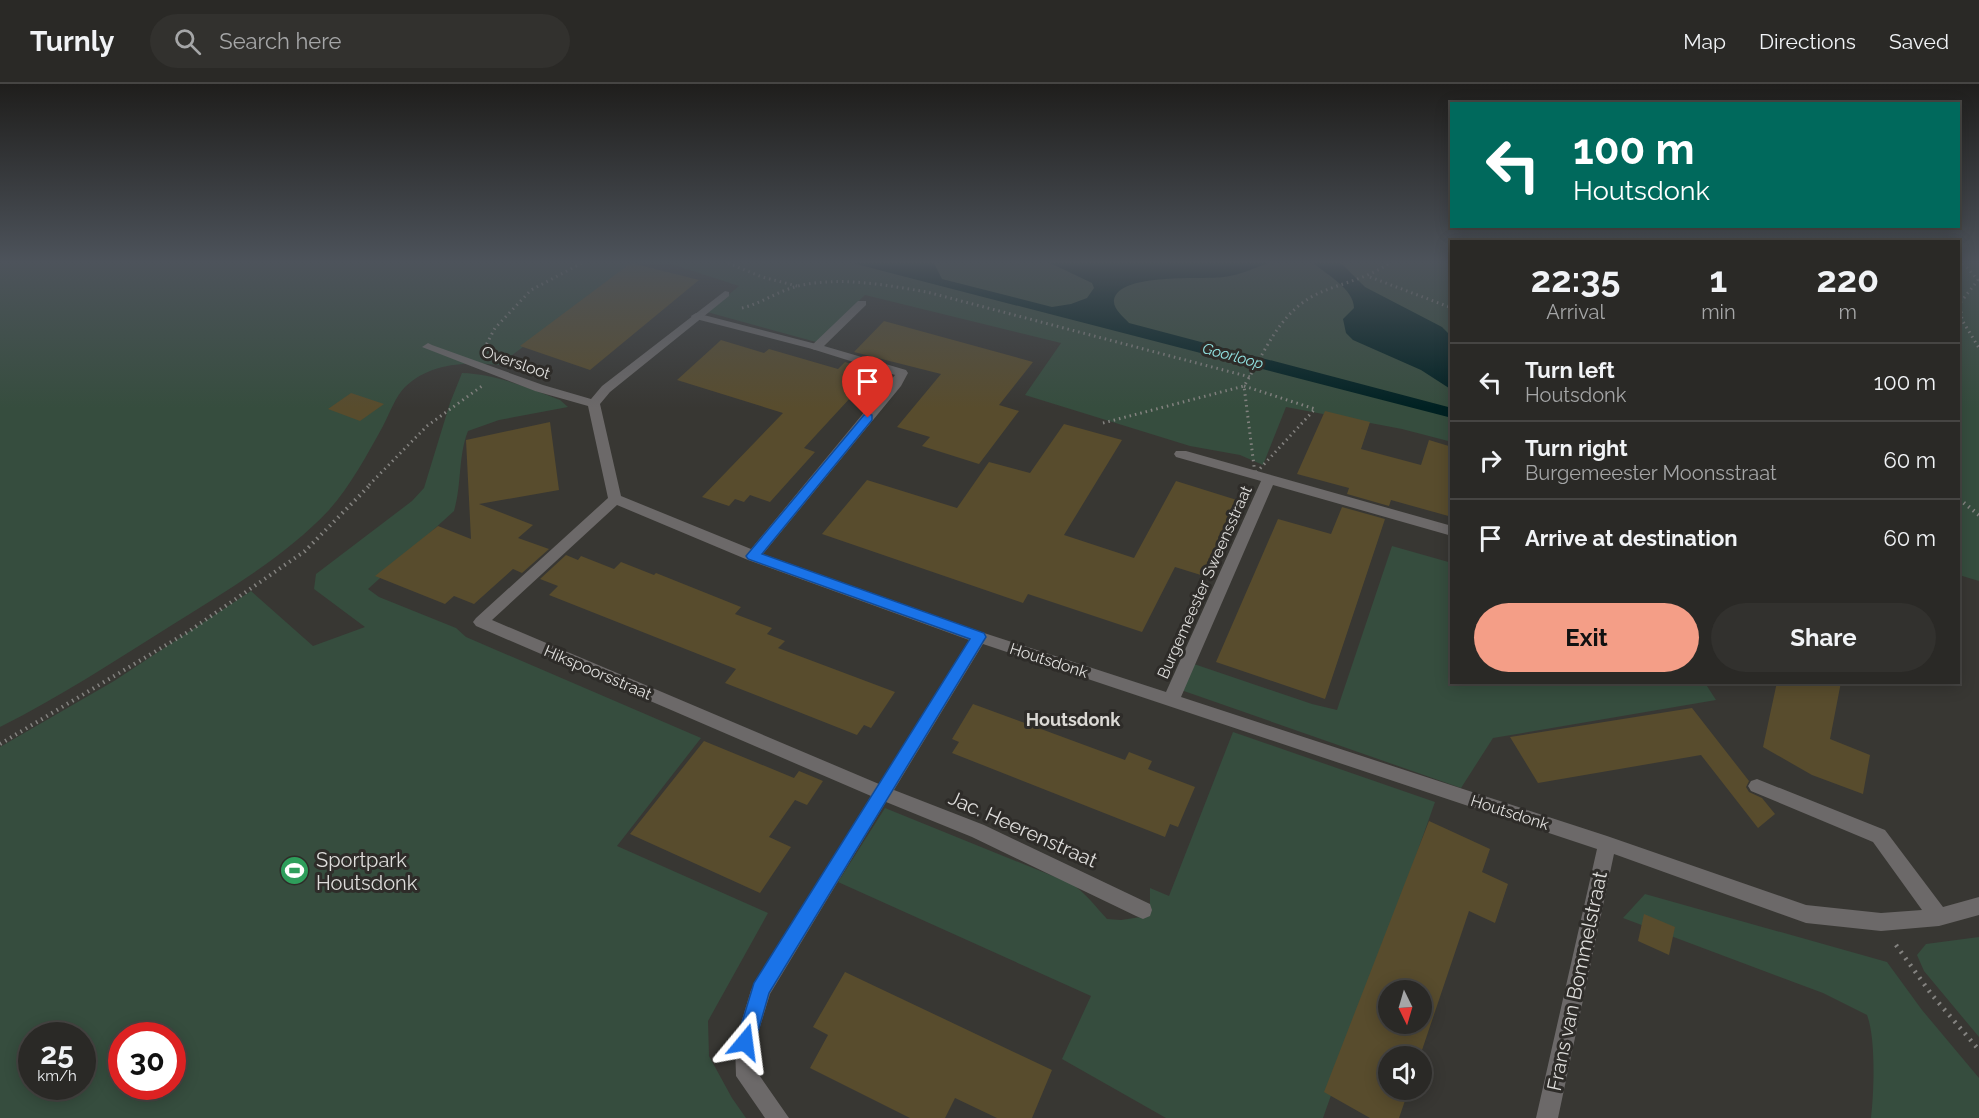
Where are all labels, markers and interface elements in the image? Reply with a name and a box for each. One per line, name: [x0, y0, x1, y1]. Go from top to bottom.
search box: [150, 14, 570, 68]
text: Turnly: [30, 25, 114, 58]
icon: search: [171, 25, 204, 58]
text: Search here: [219, 28, 341, 54]
text: Map: [1683, 29, 1726, 54]
text: Directions: [1759, 29, 1856, 54]
text: Saved: [1889, 29, 1949, 54]
text: 100 m: [1573, 125, 1695, 174]
icon: left: [1474, 126, 1552, 204]
text: Houtsdonk: [1573, 175, 1710, 206]
text: 22:35: [1531, 258, 1620, 300]
text: 1: [1710, 258, 1727, 300]
text: 220: [1816, 258, 1879, 300]
text: Arrival: [1546, 300, 1605, 324]
text: min: [1701, 300, 1736, 324]
text: m: [1839, 300, 1857, 324]
water label: Goorloop: [1200, 339, 1266, 373]
street label: Oversloot: [479, 342, 553, 383]
pin: [842, 356, 893, 418]
text: Turn left: [1525, 357, 1615, 383]
icon: arrive: [851, 365, 884, 398]
icon: left: [1474, 366, 1507, 399]
text: 100 m: [1874, 369, 1936, 395]
text: Houtsdonk: [1525, 383, 1626, 407]
text: Turn right: [1525, 435, 1628, 461]
icon: right: [1474, 444, 1507, 477]
text: 60 m: [1883, 447, 1936, 473]
text: Burgemeester Moonsstraat: [1525, 461, 1777, 485]
street label: Burgemeester Sweensstraat: [1153, 482, 1256, 682]
icon: arrive: [1474, 522, 1507, 555]
text: Arrive at destination: [1525, 525, 1738, 551]
text: 60 m: [1883, 525, 1936, 551]
button: Exit: [1474, 603, 1699, 672]
button: Share: [1711, 603, 1936, 672]
street label: Houtsdonk: [1007, 639, 1091, 682]
street label: Hikspoorsstraat: [541, 641, 655, 704]
district label: Houtsdonk: [1026, 709, 1121, 730]
street label: Jac. Heerenstraat: [945, 785, 1101, 873]
street label: Houtsdonk: [1468, 791, 1552, 834]
place label: Sportpark Houtsdonk: [316, 848, 418, 895]
sports icon: Sportpark Houtsdonk: [279, 855, 311, 887]
street label: Frans van Bommelstraat: [1542, 869, 1612, 1093]
north arrow: [1378, 980, 1432, 1034]
map controls: [1378, 980, 1432, 1100]
position arrow: [713, 1010, 777, 1074]
speed limit sign: 30: [108, 1022, 186, 1100]
text: 25: [40, 1036, 74, 1071]
button: sound: [1378, 1046, 1432, 1100]
text: km/h: [37, 1067, 77, 1085]

